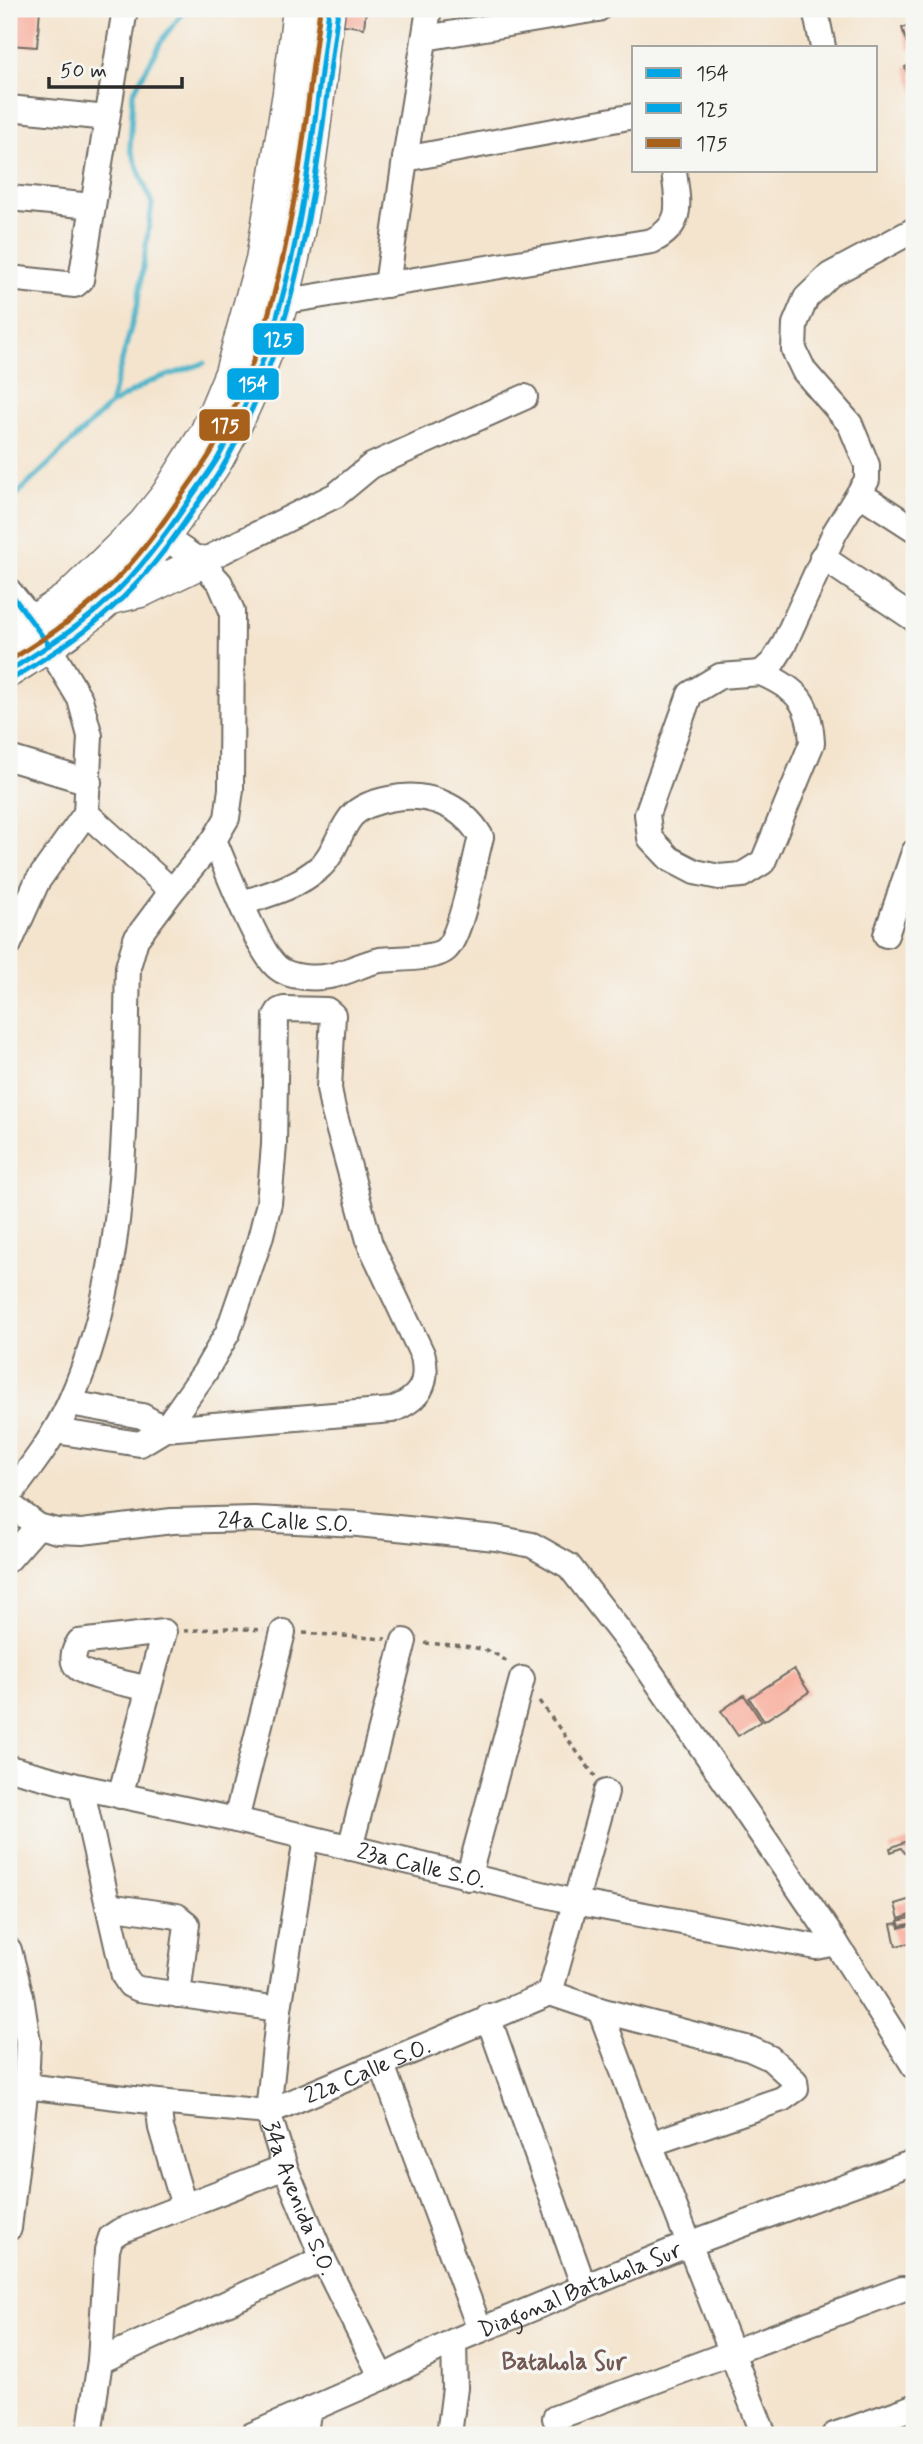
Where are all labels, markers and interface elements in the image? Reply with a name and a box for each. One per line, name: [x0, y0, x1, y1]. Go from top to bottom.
scale bar: [49, 46, 182, 90]
legend: [632, 46, 878, 172]
text: 50 m: [60, 57, 107, 85]
text: 154: [696, 60, 729, 88]
text: 125: [696, 96, 728, 124]
text: 175: [696, 130, 728, 158]
line badge: 125: [252, 322, 305, 356]
text: 125: [263, 328, 293, 353]
line badge: 154: [226, 367, 280, 401]
text: 154: [238, 373, 269, 398]
line badge: 175: [198, 408, 251, 442]
text: 175: [211, 414, 240, 439]
street label: 24a Calle S.O.: [217, 1506, 354, 1541]
street label: 23a Calle S.O.: [354, 1837, 489, 1897]
street label: 22a Calle S.O.: [300, 2032, 435, 2112]
street label: 34a Avenida S.O.: [255, 2117, 342, 2281]
street label: Diagonal Batahola Sur: [474, 2235, 687, 2346]
district label: Batahola Sur: [501, 2347, 627, 2378]

